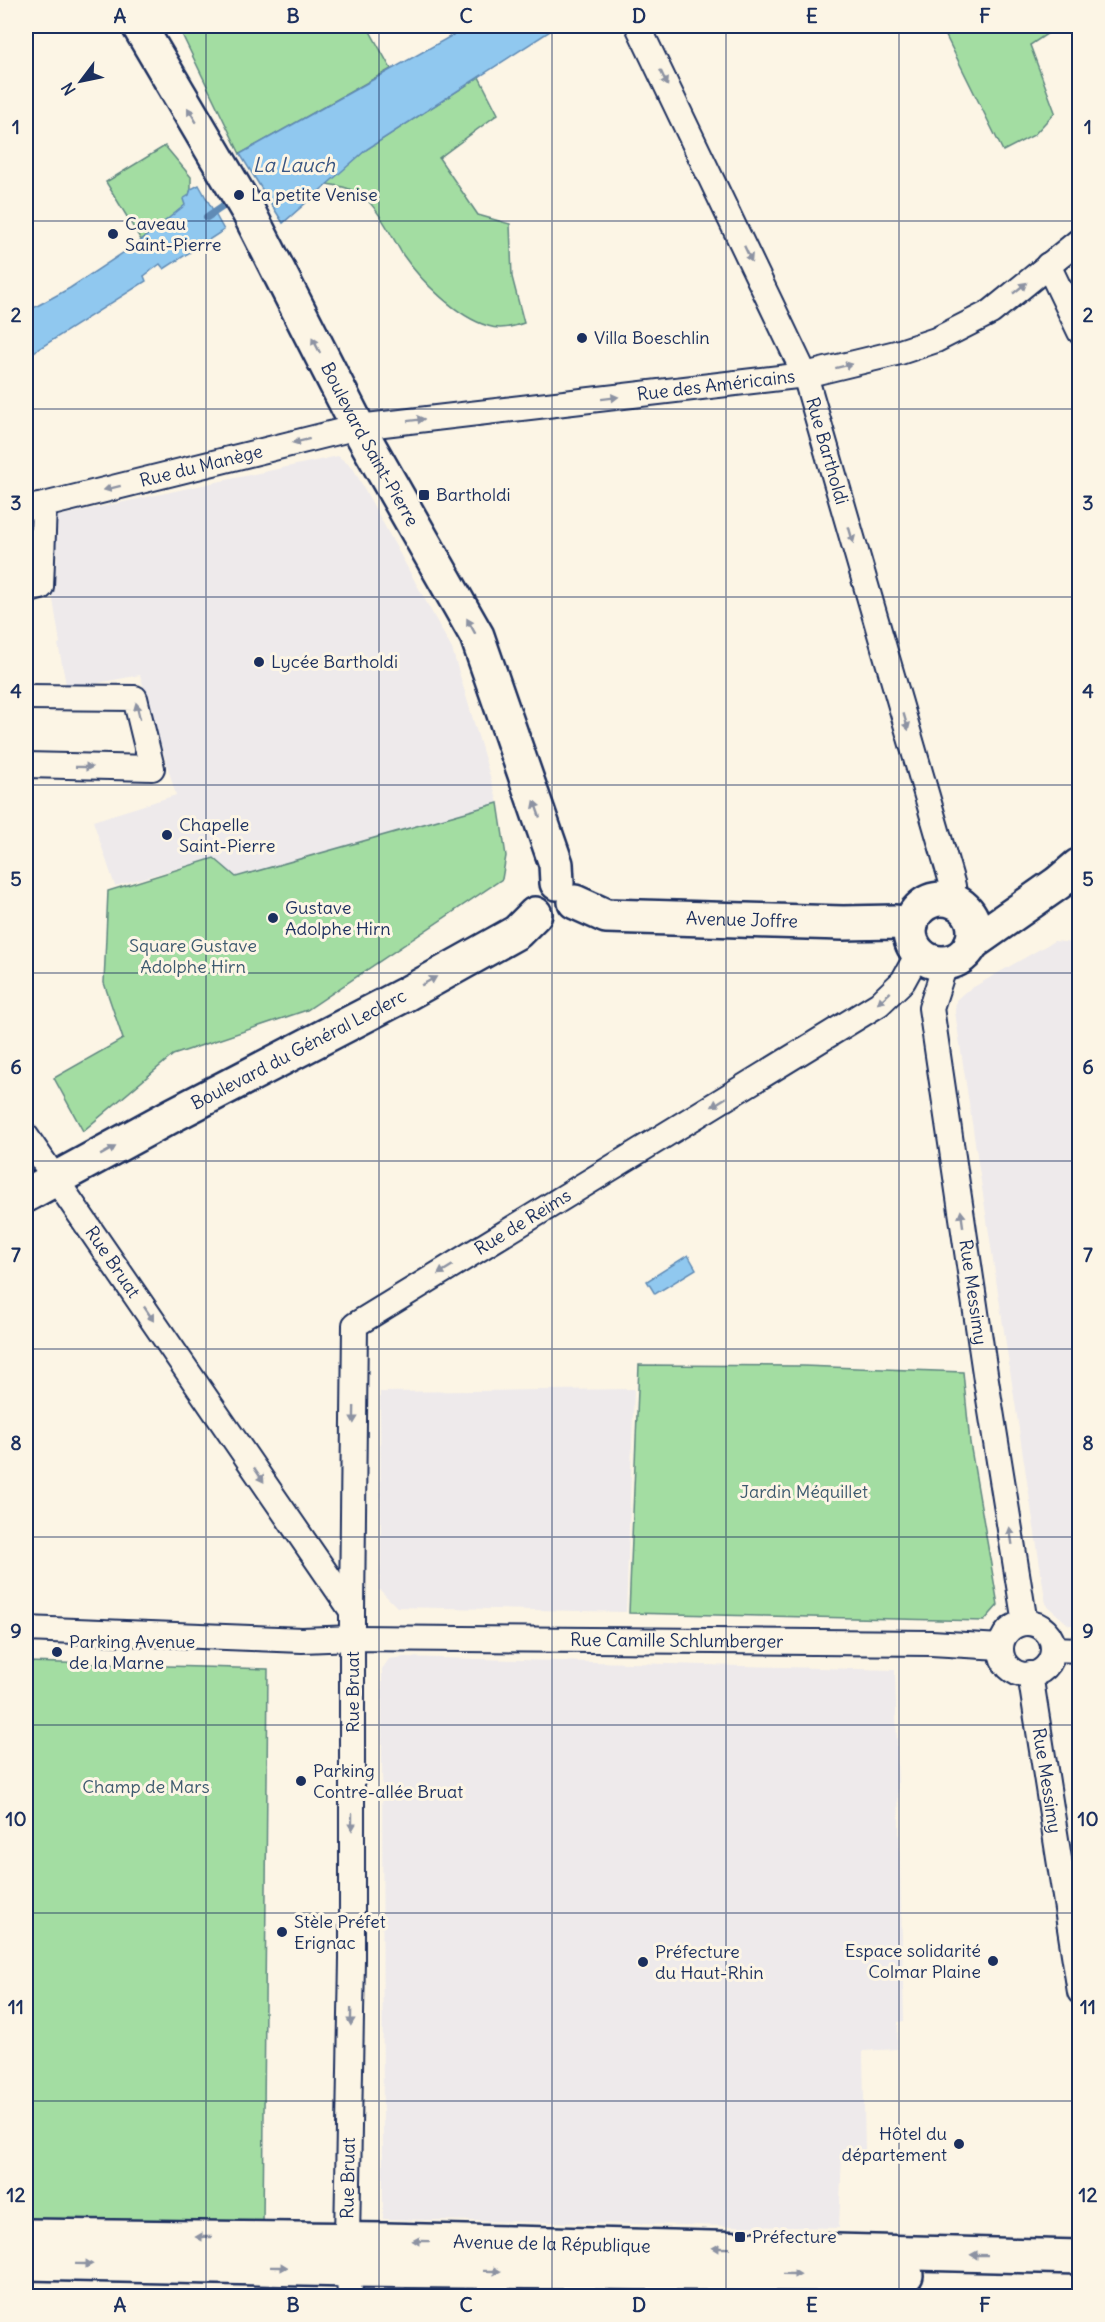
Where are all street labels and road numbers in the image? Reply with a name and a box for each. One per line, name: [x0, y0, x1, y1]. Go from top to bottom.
street label: Boulevard Saint-Pierre: [316, 358, 424, 530]
street label: Rue des Américains: [636, 364, 796, 405]
street label: Rue Bartholdi: [801, 395, 854, 507]
street label: Rue du Manège: [137, 439, 265, 492]
street label: Avenue Joffre: [686, 906, 798, 933]
street label: Boulevard du Général Leclerc: [187, 984, 410, 1115]
street label: Rue de Reims: [470, 1183, 575, 1260]
street label: Rue Bruat: [80, 1222, 146, 1302]
street label: Rue Messimy: [954, 1238, 993, 1346]
street label: Rue Camille Schlumberger: [570, 1628, 784, 1653]
street label: Rue Bruat: [341, 1651, 364, 1733]
street label: Rue Messimy: [1028, 1726, 1067, 1835]
street label: Rue Bruat: [335, 2137, 360, 2219]
street label: Avenue de la République: [453, 2230, 651, 2257]

